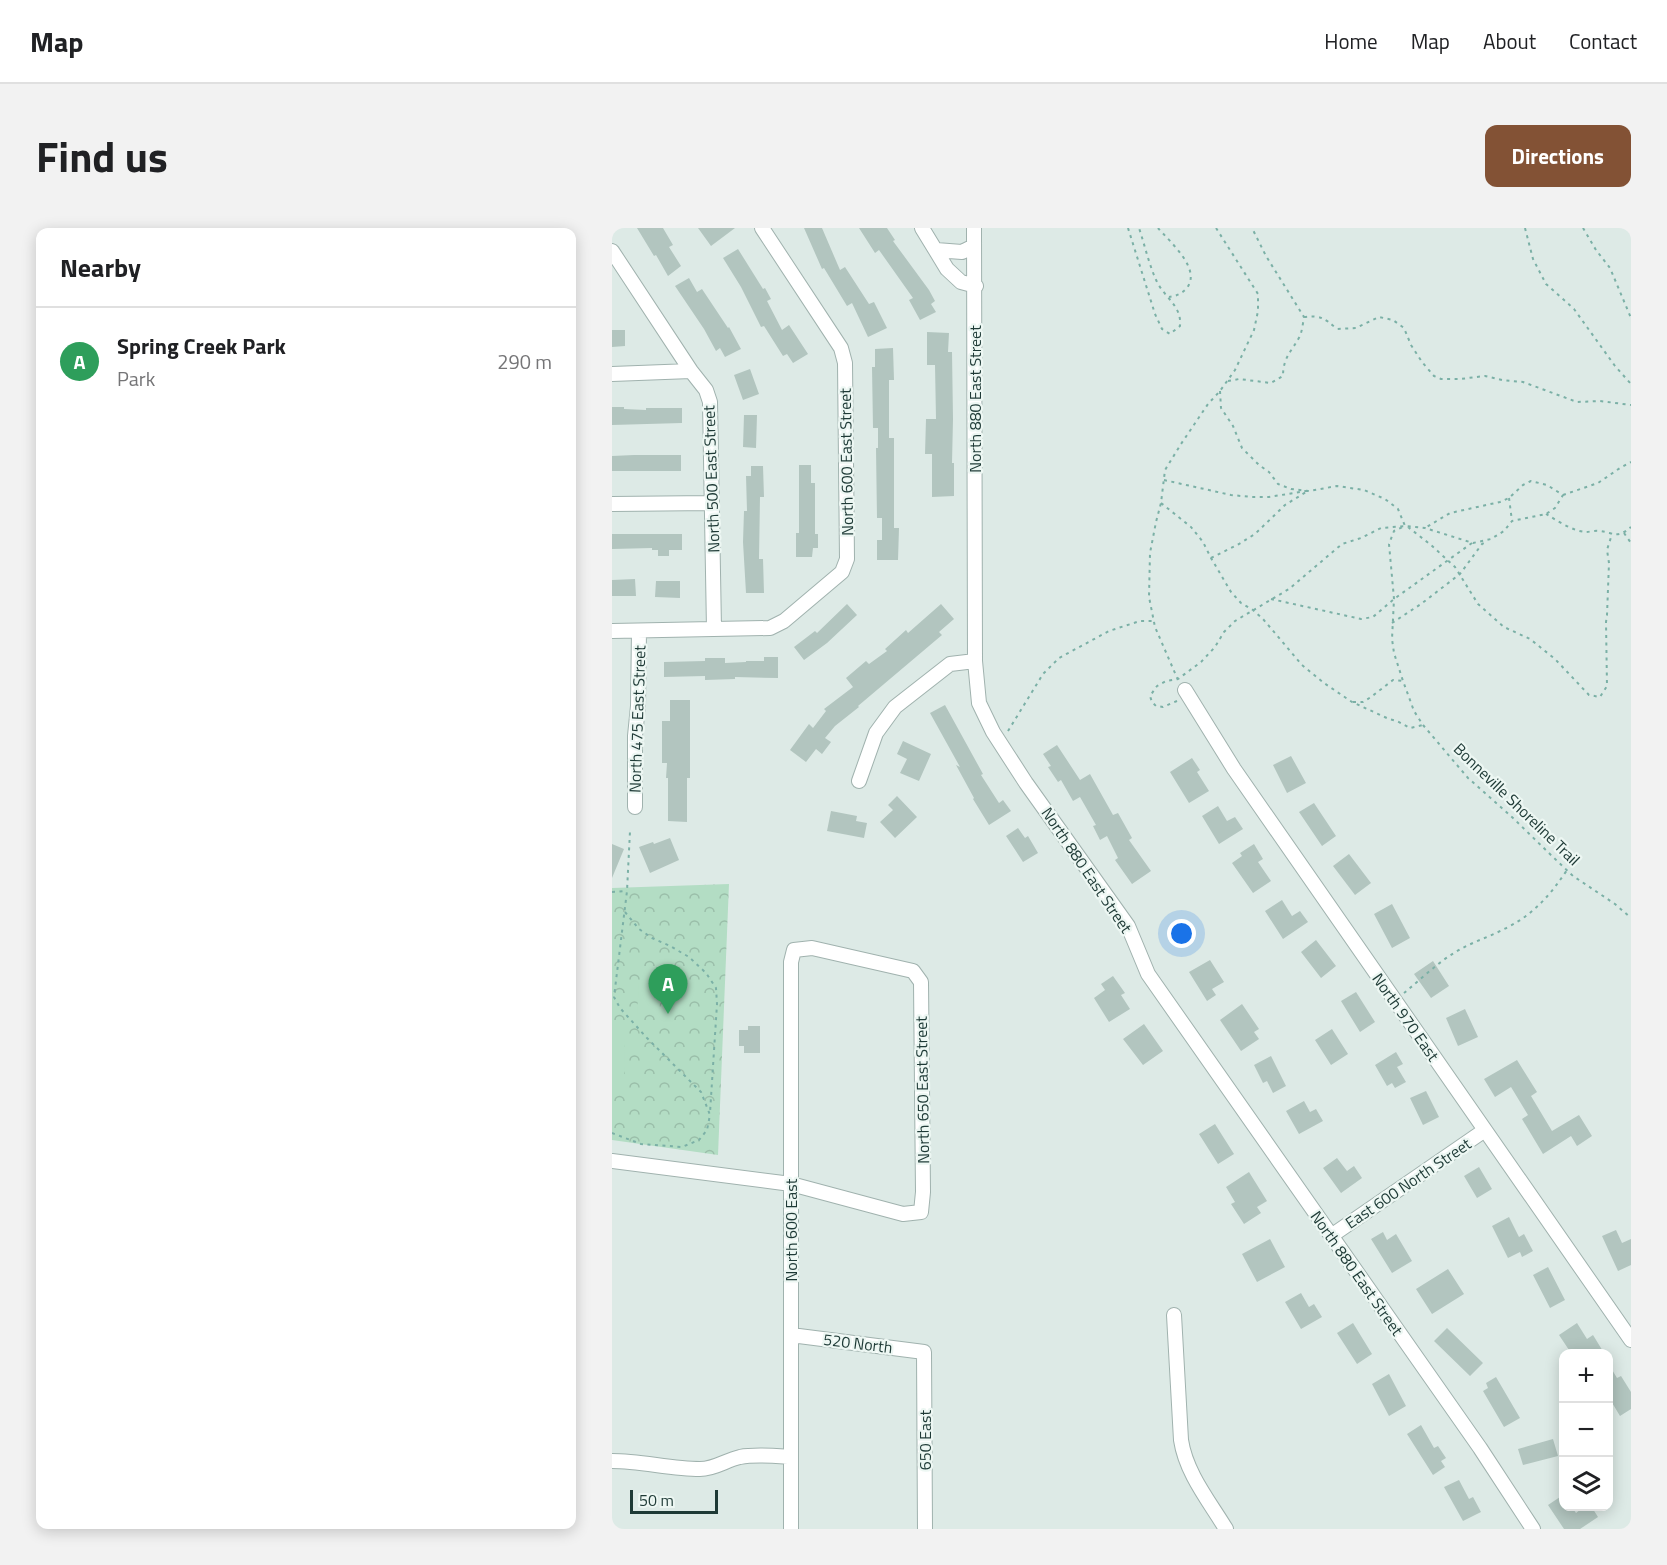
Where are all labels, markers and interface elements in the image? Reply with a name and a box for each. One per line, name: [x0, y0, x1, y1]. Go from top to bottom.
text: Map: [30, 20, 84, 63]
text: Home: [1324, 25, 1378, 57]
text: Map: [1411, 25, 1450, 57]
text: About: [1483, 25, 1536, 57]
text: Contact: [1569, 25, 1637, 57]
text: Find us: [36, 124, 168, 188]
button: Directions: [1485, 125, 1631, 187]
text: Nearby: [60, 248, 141, 287]
street label: North 880 East Street: [963, 325, 987, 473]
text: Spring Creek Park: [117, 329, 286, 363]
text: A: [73, 346, 86, 377]
text: 290 m: [497, 346, 552, 377]
text: Park: [117, 363, 155, 394]
street label: North 600 East Street: [833, 388, 859, 536]
street label: North 500 East Street: [696, 404, 726, 553]
street label: North 475 East Street: [622, 644, 652, 793]
street label: Bonneville Shoreline Trail: [1448, 737, 1586, 871]
street label: North 880 East Street: [1036, 802, 1138, 938]
your location: [1167, 919, 1196, 948]
pin: A: [648, 964, 688, 1014]
street label: North 970 East: [1367, 968, 1446, 1066]
street label: North 650 East Street: [909, 1016, 935, 1164]
street label: East 600 North Street: [1340, 1132, 1476, 1234]
street label: North 600 East: [779, 1178, 803, 1281]
street label: North 880 East Street: [1305, 1206, 1409, 1341]
street label: 520 North: [822, 1327, 894, 1359]
map controls: [1559, 1349, 1613, 1511]
button: +: [1559, 1349, 1613, 1403]
button: −: [1559, 1403, 1613, 1457]
street label: 650 East: [913, 1409, 937, 1470]
button: layers: [1559, 1457, 1613, 1511]
scale bar: [630, 1487, 718, 1514]
text: 50 m: [639, 1488, 674, 1512]

